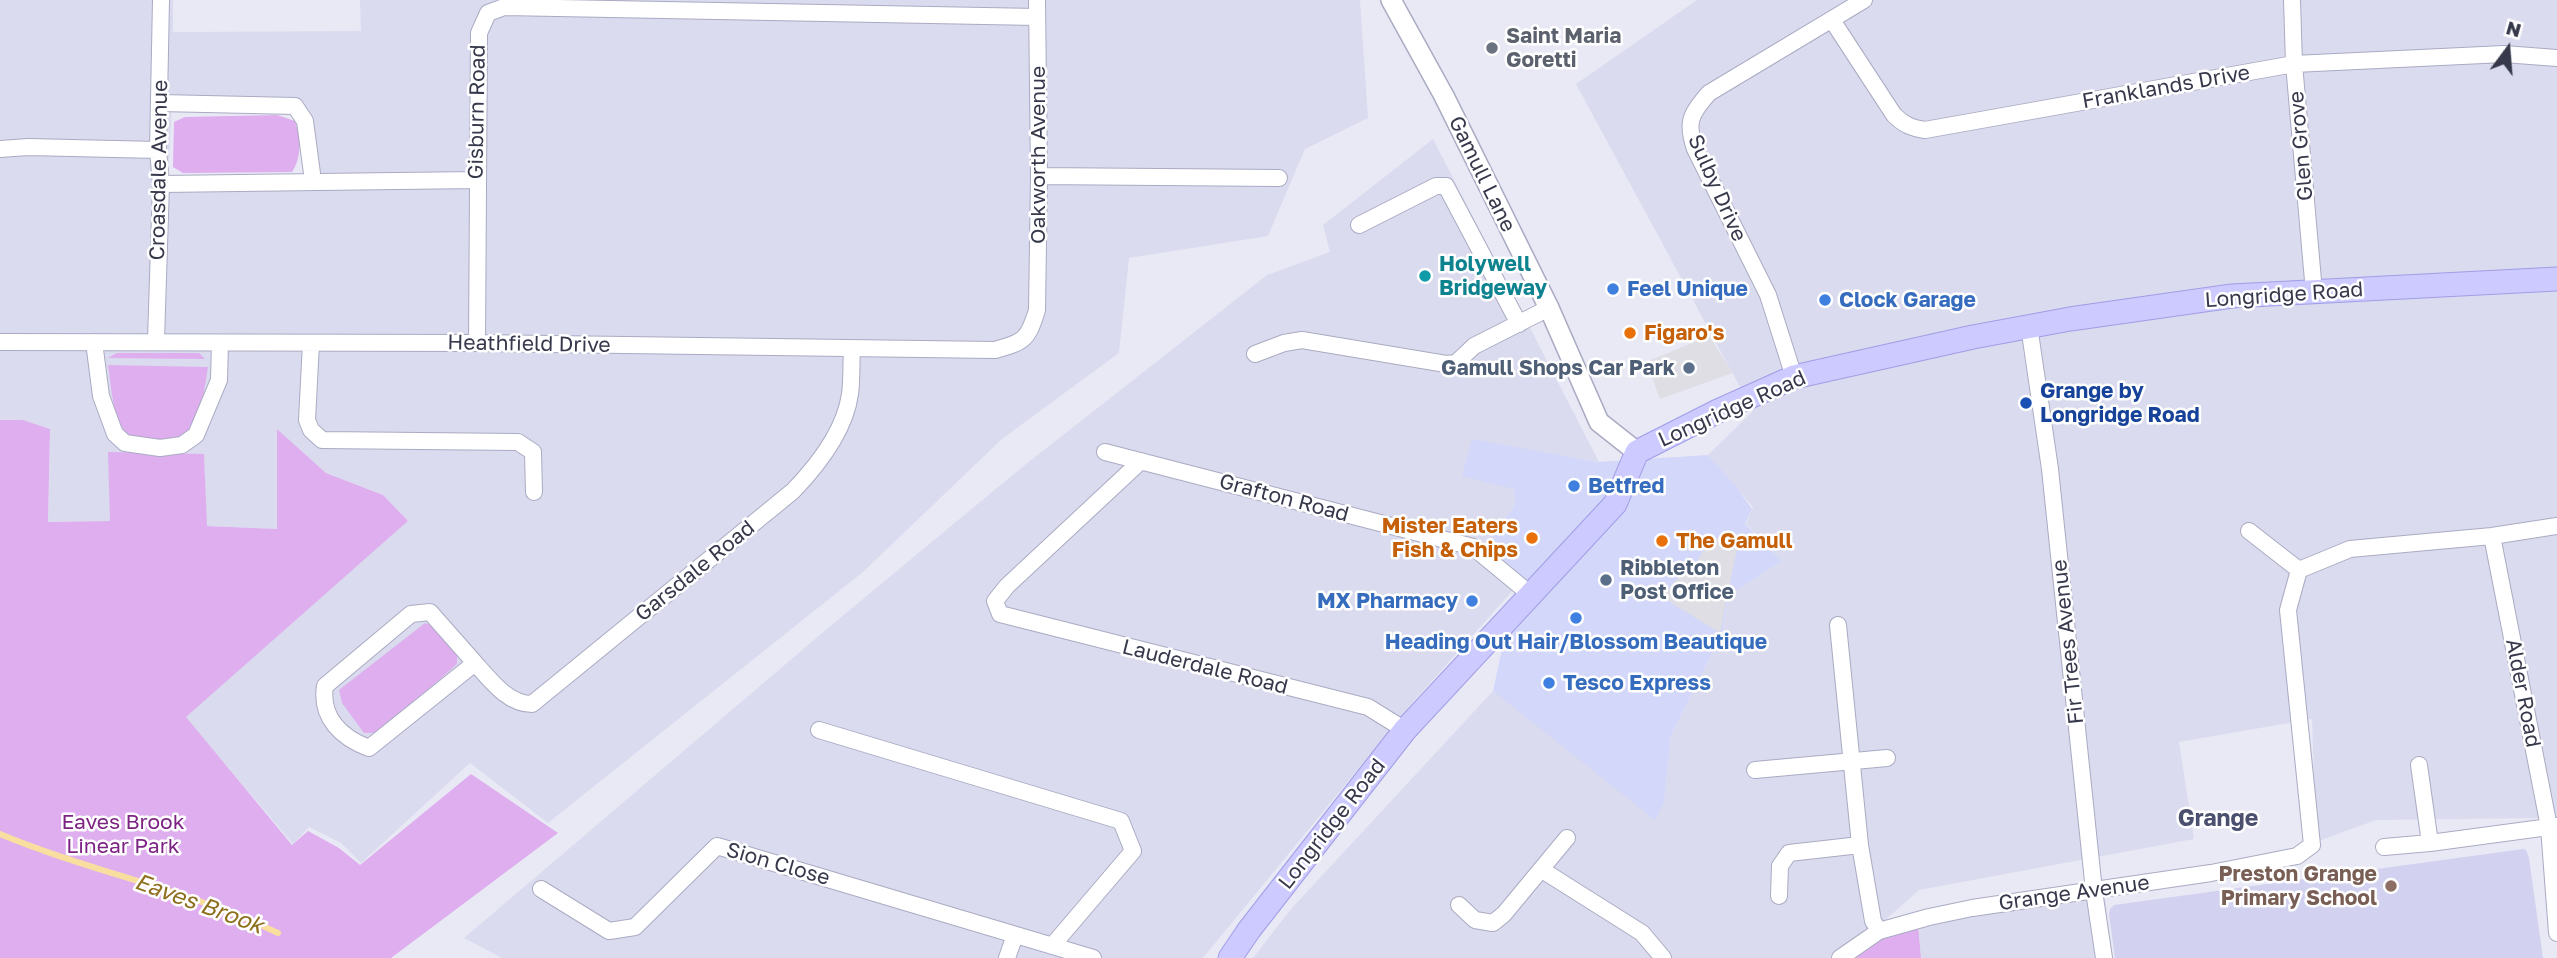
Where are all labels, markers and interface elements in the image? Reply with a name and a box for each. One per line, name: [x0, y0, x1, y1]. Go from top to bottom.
north arrow: [2473, 14, 2543, 84]
text: N: [2504, 15, 2524, 41]
place label: Saint Maria Goretti: [1506, 23, 1621, 73]
marker: Saint Maria Goretti: [1484, 40, 1500, 56]
street label: Gisburn Road: [463, 44, 491, 180]
street label: Franklands Drive: [2080, 60, 2252, 114]
street label: Oakworth Avenue: [1025, 66, 1051, 244]
street label: Croasdale Avenue: [145, 79, 173, 261]
street label: Glen Grove: [2284, 90, 2318, 202]
street label: Gamull Lane: [1443, 112, 1521, 236]
street label: Sulby Drive: [1682, 131, 1752, 245]
place label: Holywell Bridgeway: [1439, 251, 1547, 301]
marker: Holywell Bridgeway: [1417, 268, 1433, 284]
place label: Feel Unique: [1627, 276, 1748, 302]
street label: Longridge Road: [2204, 277, 2364, 313]
marker: Feel Unique: [1605, 281, 1621, 297]
place label: Clock Garage: [1839, 287, 1976, 313]
marker: Clock Garage: [1817, 292, 1833, 308]
place label: Figaro's: [1644, 320, 1724, 346]
marker: Figaro's: [1622, 325, 1638, 341]
street label: Heathfield Drive: [447, 330, 611, 358]
place label: Gamull Shops Car Park: [1441, 355, 1675, 381]
marker: Gamull Shops Car Park: [1681, 360, 1697, 376]
street label: Longridge Road: [1654, 365, 1810, 453]
place label: Grange by Longridge Road: [2040, 378, 2200, 428]
marker: Grange by Longridge Road: [2018, 395, 2034, 411]
street label: Grafton Road: [1216, 469, 1352, 527]
place label: Betfred: [1588, 473, 1664, 499]
marker: Betfred: [1566, 478, 1582, 494]
place label: Mister Eaters Fish & Chips: [1382, 513, 1518, 563]
street label: Garsdale Road: [630, 515, 760, 627]
place label: The Gamull: [1676, 528, 1793, 554]
marker: Mister Eaters Fish & Chips: [1524, 530, 1540, 546]
marker: The Gamull: [1654, 533, 1670, 549]
place label: Ribbleton Post Office: [1620, 555, 1734, 605]
street label: Fir Trees Avenue: [2047, 558, 2089, 726]
marker: Ribbleton Post Office: [1598, 572, 1614, 588]
place label: MX Pharmacy: [1317, 588, 1458, 614]
marker: MX Pharmacy: [1464, 593, 1480, 609]
marker: Heading Out Hair/Blossom Beautique: [1568, 610, 1584, 626]
place label: Heading Out Hair/Blossom Beautique: [1385, 629, 1767, 655]
street label: Lauderdale Road: [1119, 634, 1291, 700]
street label: Alder Road: [2500, 637, 2546, 749]
place label: Tesco Express: [1563, 670, 1711, 696]
marker: Tesco Express: [1541, 675, 1557, 691]
street label: Longridge Road: [1273, 754, 1391, 894]
district label: Grange: [2178, 805, 2258, 833]
park label: Eaves Brook Linear Park: [61, 809, 185, 859]
street label: Sion Close: [723, 837, 833, 891]
place label: Preston Grange Primary School: [2219, 861, 2377, 911]
water label: Eaves Brook: [131, 868, 267, 940]
street label: Grange Avenue: [1997, 870, 2151, 916]
marker: Preston Grange Primary School: [2383, 878, 2399, 894]

